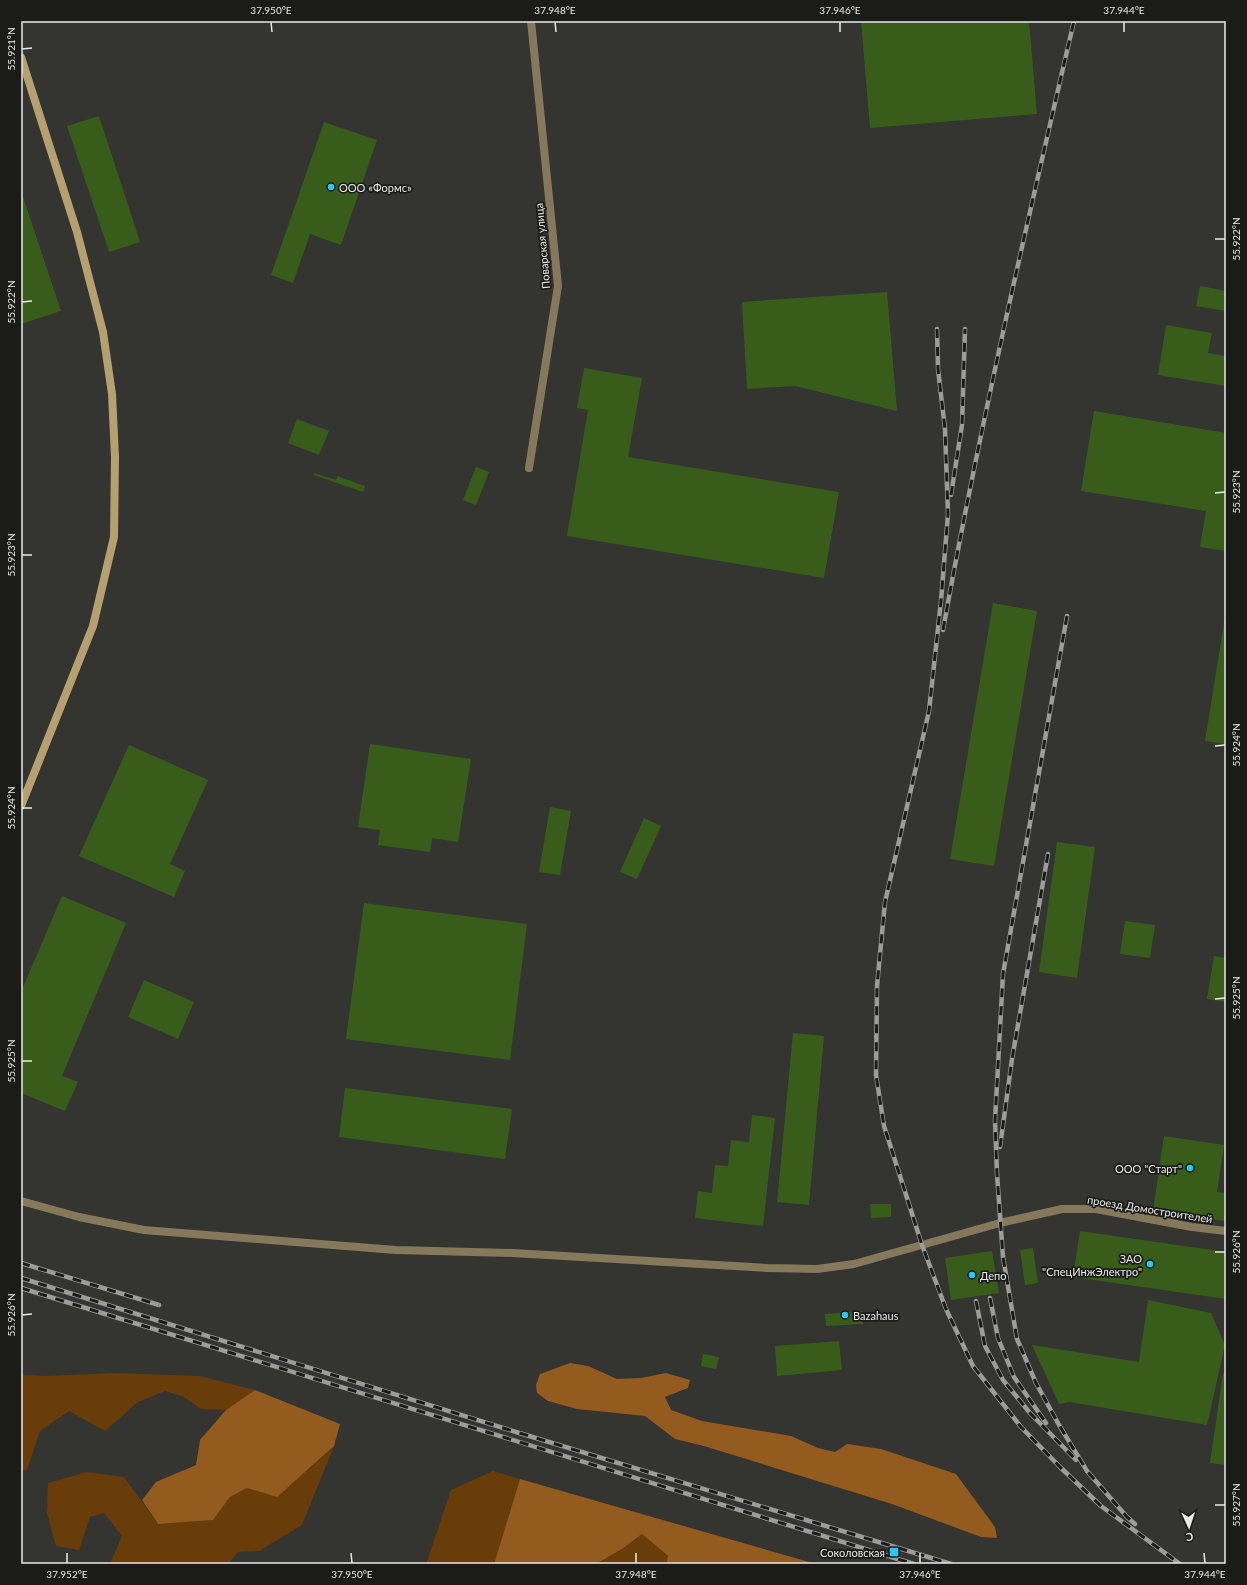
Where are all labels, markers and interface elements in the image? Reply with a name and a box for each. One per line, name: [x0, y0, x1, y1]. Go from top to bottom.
text: 37.950°E: [250, 4, 292, 16]
text: 37.948°E: [534, 4, 576, 16]
text: 37.946°E: [819, 4, 861, 16]
text: 37.944°E: [1103, 4, 1145, 16]
text: 55.921°N: [5, 27, 17, 71]
place label: ООО «Формс»: [339, 181, 412, 194]
marker: ООО «Формс»: [326, 182, 336, 192]
street label: Поварская улица: [532, 203, 552, 289]
text: 55.922°N: [1230, 217, 1242, 261]
text: 55.922°N: [5, 280, 17, 324]
text: 55.923°N: [1230, 470, 1242, 514]
text: 55.923°N: [5, 533, 17, 577]
text: 55.924°N: [1230, 723, 1242, 767]
text: 55.924°N: [5, 786, 17, 830]
text: 55.925°N: [1230, 976, 1242, 1020]
text: 55.925°N: [5, 1039, 17, 1083]
place label: ООО "Старт": [1115, 1162, 1182, 1175]
marker: ООО "Старт": [1185, 1163, 1195, 1173]
street label: проезд Домостроителей: [1086, 1193, 1214, 1225]
text: 55.926°N: [1230, 1230, 1242, 1274]
place label: ЗАО "СпецИнжЭлектро": [1042, 1252, 1142, 1278]
marker: ЗАО "СпецИнжЭлектро": [1145, 1259, 1155, 1269]
place label: Депо: [980, 1269, 1007, 1282]
marker: Депо: [967, 1270, 977, 1280]
text: 55.926°N: [5, 1293, 17, 1337]
place label: Bazahaus: [853, 1309, 899, 1322]
marker: Bazahaus: [840, 1310, 850, 1320]
text: 55.927°N: [1230, 1483, 1242, 1527]
north arrow: [1169, 1507, 1209, 1547]
text: С: [1185, 1531, 1194, 1544]
place label: Соколовская: [820, 1546, 885, 1559]
marker: Соколовская: [888, 1546, 900, 1558]
text: 37.952°E: [46, 1568, 88, 1580]
text: 37.950°E: [331, 1568, 373, 1580]
text: 37.948°E: [615, 1568, 657, 1580]
text: 37.946°E: [899, 1568, 941, 1580]
text: 37.944°E: [1184, 1568, 1226, 1580]

